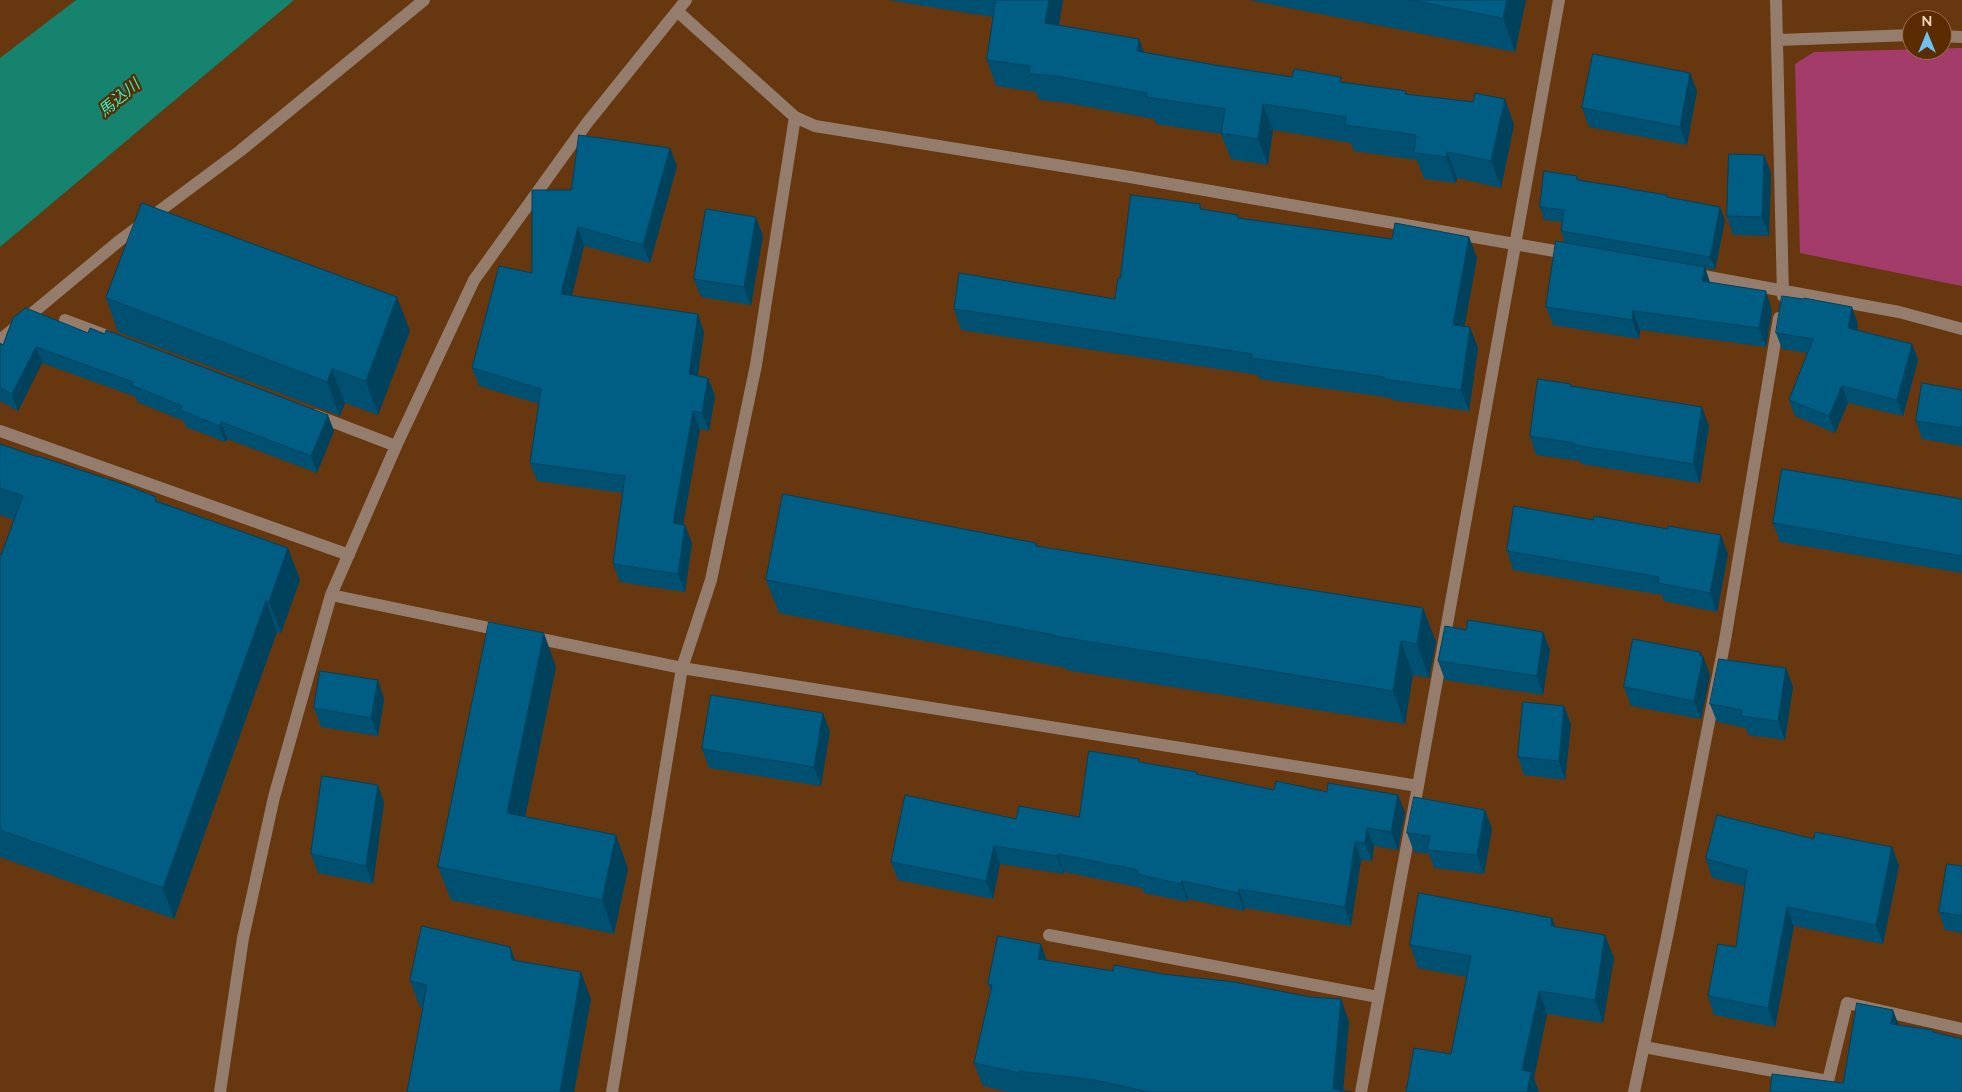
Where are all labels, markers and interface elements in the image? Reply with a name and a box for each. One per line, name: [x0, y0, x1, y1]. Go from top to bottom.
north arrow: [1902, 10, 1952, 60]
text: N: [1922, 12, 1932, 29]
water label: 馬込川: [94, 75, 144, 121]

